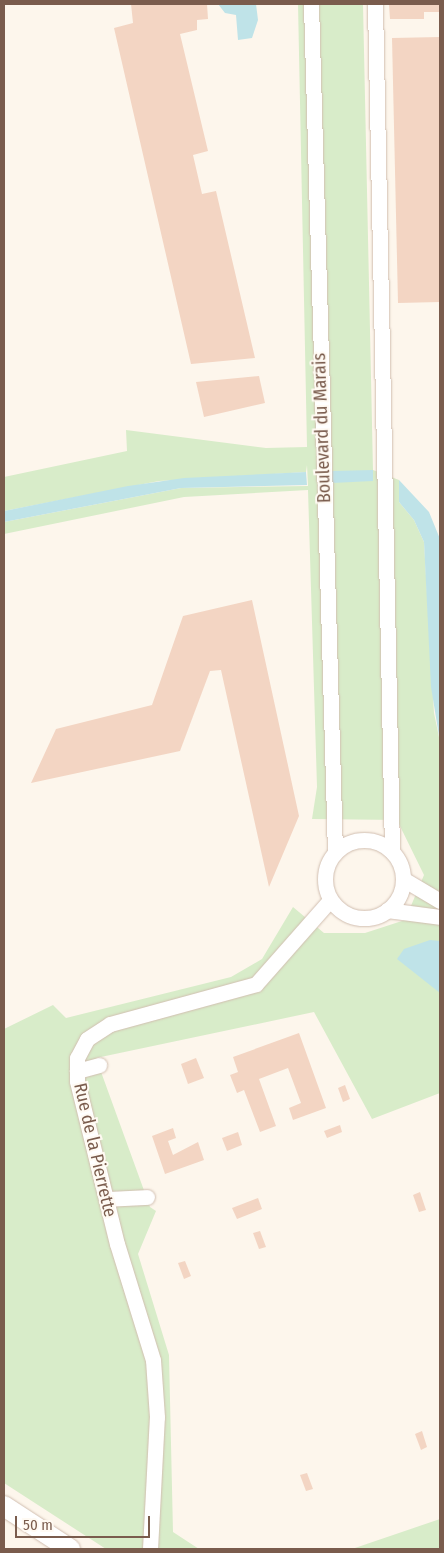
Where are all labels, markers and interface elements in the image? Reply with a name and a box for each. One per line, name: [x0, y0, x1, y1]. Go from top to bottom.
street label: Boulevard du Marais: [309, 353, 335, 503]
street label: Rue de la Pierrette: [69, 1081, 121, 1219]
scale bar: [18, 1506, 152, 1538]
text: 50 m: [23, 1516, 53, 1534]

